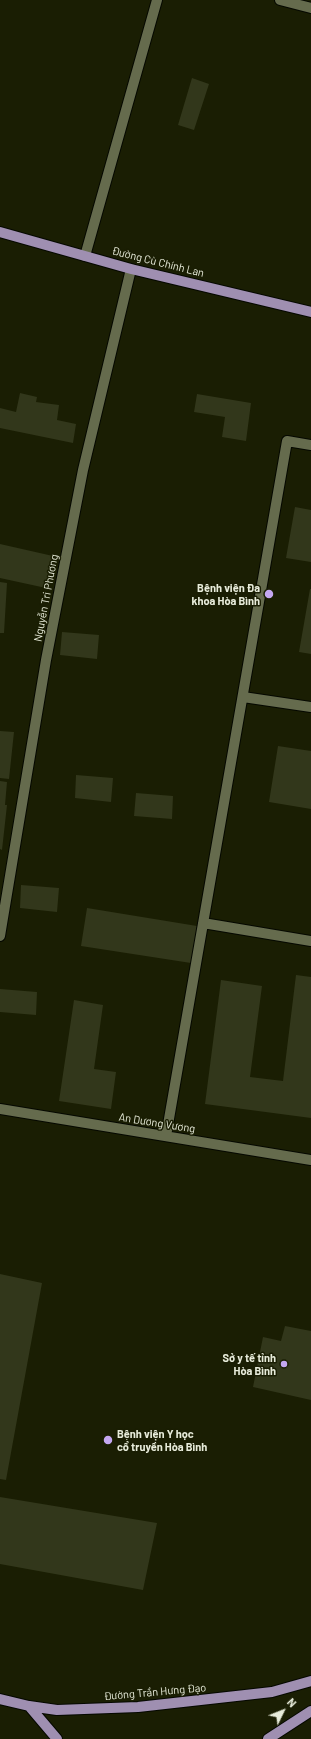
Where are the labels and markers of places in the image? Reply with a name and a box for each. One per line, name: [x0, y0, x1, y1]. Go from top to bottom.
place label: Bệnh viện Đa khoa Hòa Bình: [192, 581, 260, 607]
marker: Bệnh viện Đa khoa Hòa Bình: [263, 588, 275, 600]
place label: Sở y tế tỉnh Hòa Bình: [222, 1351, 276, 1377]
marker: Sở y tế tỉnh Hòa Bình: [279, 1359, 289, 1369]
place label: Bệnh viện Y học cổ truyền Hòa Bình: [117, 1427, 207, 1453]
marker: Bệnh viện Y học cổ truyền Hòa Bình: [102, 1434, 114, 1446]

